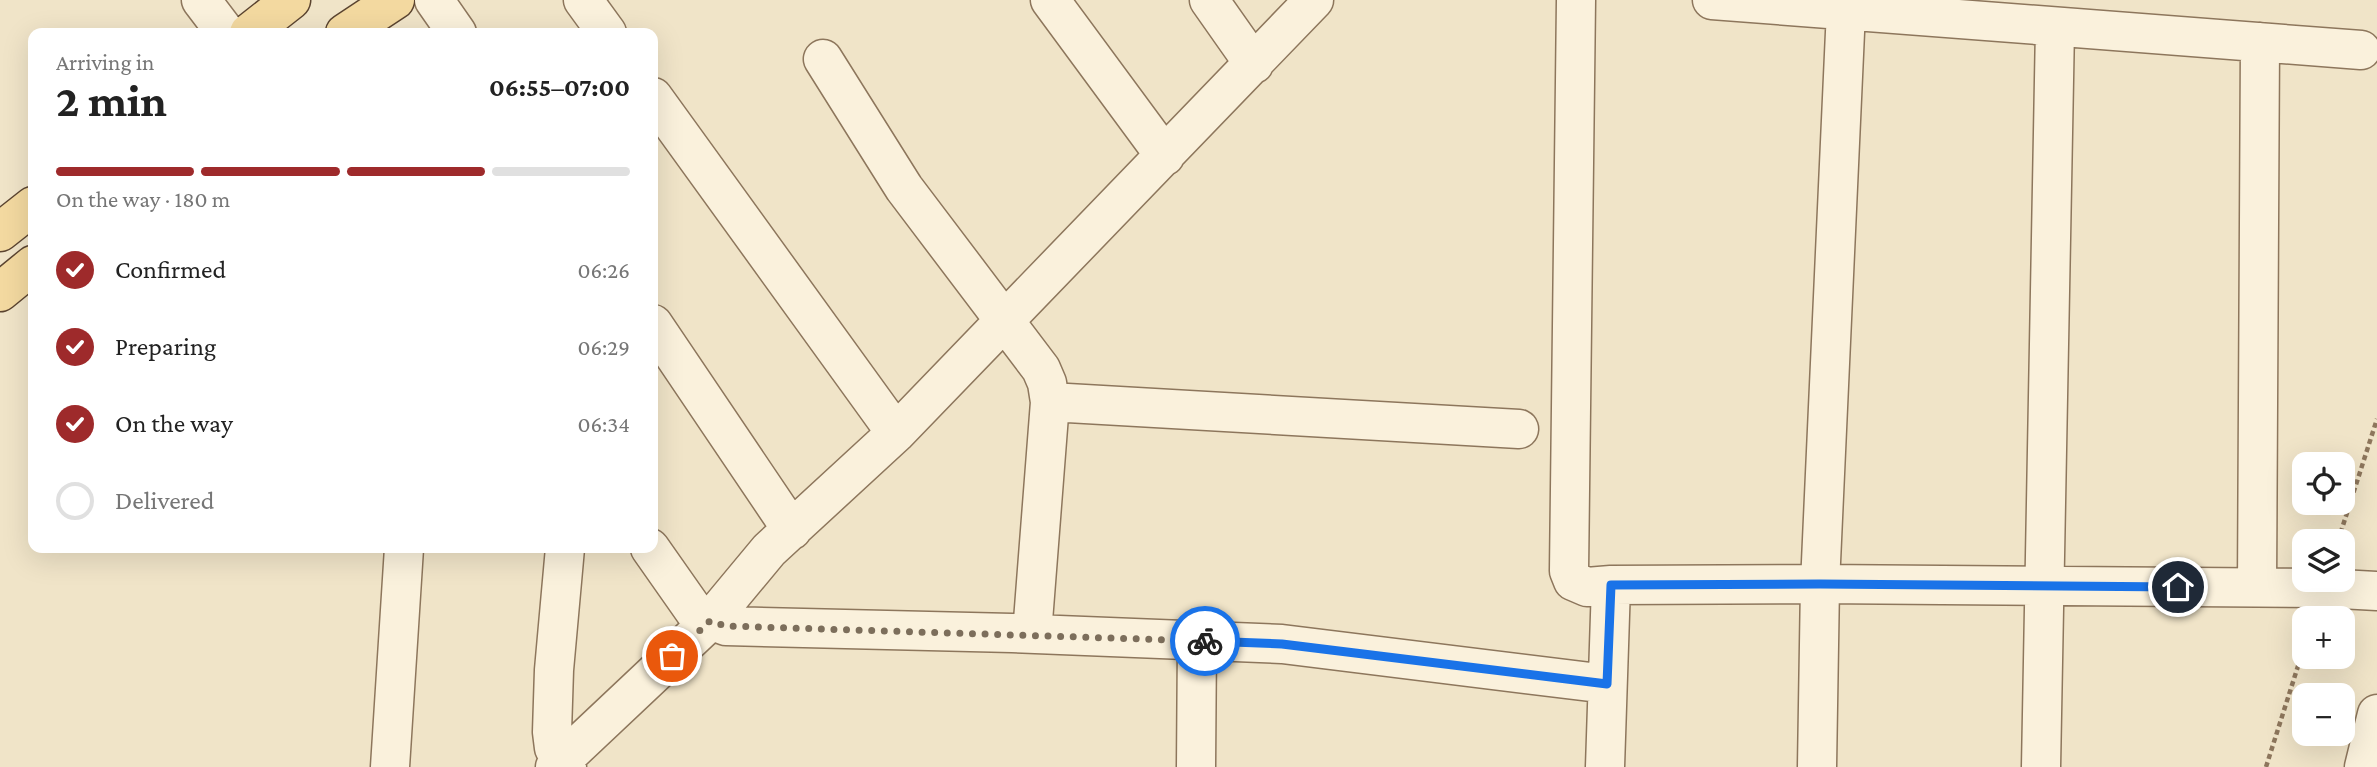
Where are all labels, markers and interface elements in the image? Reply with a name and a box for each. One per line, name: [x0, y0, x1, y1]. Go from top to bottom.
text: Arriving in: [56, 49, 154, 75]
text: 06:55–07:00: [489, 73, 630, 102]
text: 2 min: [56, 75, 167, 126]
text: On the way · 180 m: [56, 186, 230, 212]
icon: check: [56, 251, 94, 289]
text: Confirmed: [115, 255, 226, 284]
text: 06:26: [577, 257, 630, 283]
icon: check: [56, 328, 94, 366]
text: Preparing: [115, 332, 216, 361]
text: 06:29: [577, 334, 630, 360]
icon: check: [56, 405, 94, 443]
text: On the way: [115, 409, 233, 438]
text: 06:34: [577, 411, 630, 437]
map controls: [2292, 452, 2355, 746]
button: locate: [2292, 452, 2355, 515]
text: Delivered: [115, 486, 214, 515]
button: layers: [2292, 529, 2355, 592]
pin: [2148, 557, 2208, 617]
icon: home: [2159, 568, 2197, 606]
courier: [1170, 606, 1240, 676]
button: +: [2292, 606, 2355, 669]
icon: bike: [1186, 622, 1224, 660]
pin: [642, 626, 702, 686]
icon: bag: [653, 637, 691, 675]
button: −: [2292, 683, 2355, 746]

